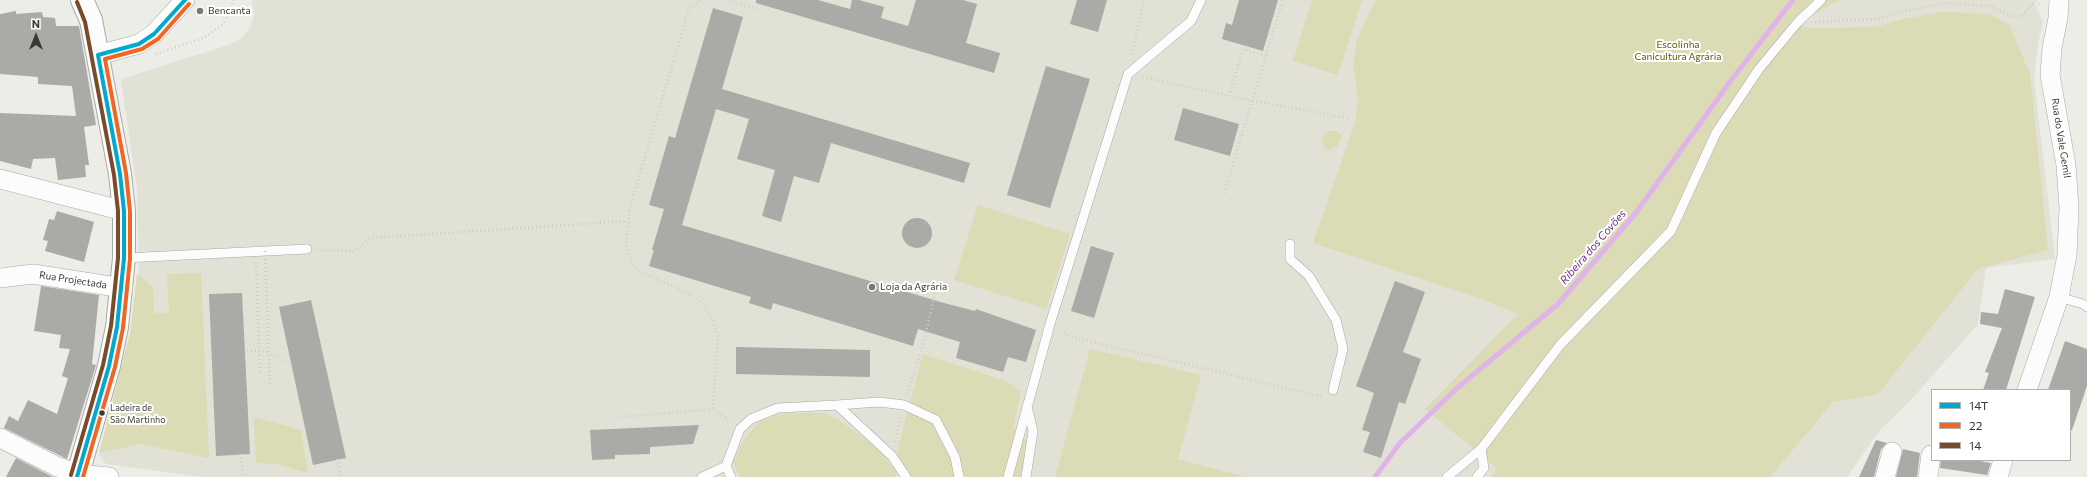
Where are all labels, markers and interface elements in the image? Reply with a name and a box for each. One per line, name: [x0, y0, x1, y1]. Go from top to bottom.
place label: Bencanta: [208, 5, 251, 17]
marker: Bencanta: [195, 6, 205, 16]
north arrow: [16, 16, 56, 56]
text: N: [32, 17, 40, 30]
park label: Escolinha Canicultura Agrária: [1634, 39, 1722, 62]
street label: Rua do Vale Gemil: [2049, 97, 2073, 179]
water label: Ribeira dos Covões: [1557, 207, 1629, 287]
street label: Rua Projectada: [38, 269, 108, 291]
place label: Loja da Agrária: [880, 281, 947, 293]
marker: Loja da Agrária: [867, 282, 877, 292]
legend: [1931, 389, 2071, 461]
text: 14T: [1969, 398, 1989, 412]
place label: Ladeira de São Martinho: [110, 403, 166, 424]
marker: Ladeira de São Martinho: [97, 408, 107, 418]
text: 22: [1969, 418, 1982, 432]
text: 14: [1969, 438, 1981, 452]

